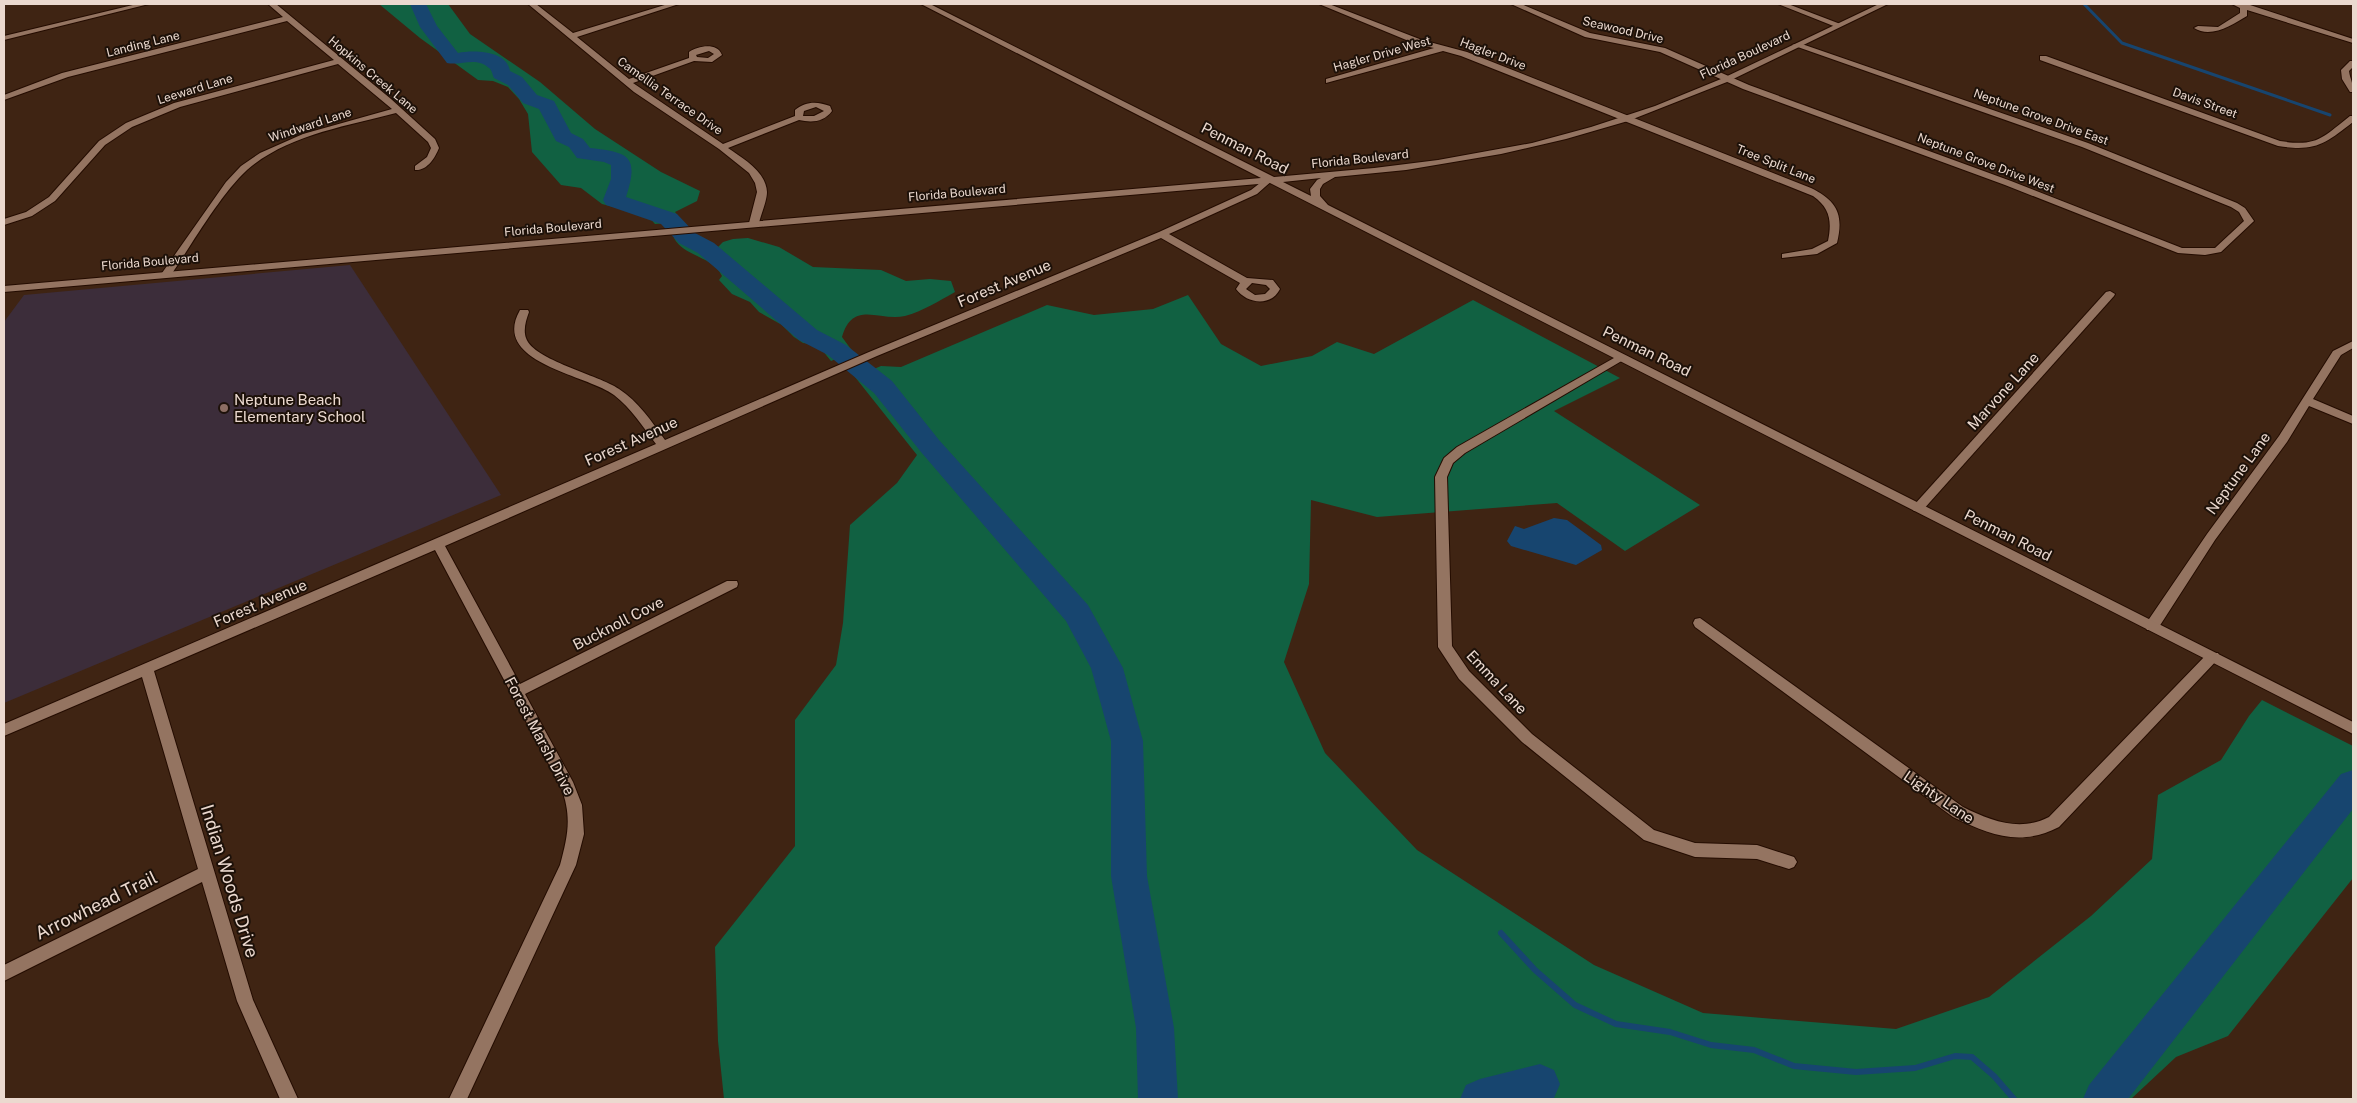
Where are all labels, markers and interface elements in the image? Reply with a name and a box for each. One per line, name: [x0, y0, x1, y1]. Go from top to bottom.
street label: Seawood Drive: [1581, 14, 1665, 46]
street label: Landing Lane: [105, 28, 181, 60]
street label: Florida Boulevard: [1698, 28, 1792, 82]
street label: Hagler Drive West: [1332, 33, 1433, 75]
street label: Hopkins Creek Lane: [326, 34, 420, 116]
street label: Hagler Drive: [1458, 35, 1528, 73]
street label: Camellia Terrace Drive: [615, 54, 725, 138]
street label: Leeward Lane: [156, 71, 234, 107]
street label: Davis Street: [2171, 85, 2240, 121]
street label: Neptune Grove Drive East: [1972, 86, 2111, 148]
street label: Windward Lane: [267, 105, 353, 145]
street label: Penman Road: [1199, 119, 1291, 177]
street label: Neptune Grove Drive West: [1915, 130, 2057, 196]
street label: Tree Split Lane: [1734, 142, 1818, 186]
street label: Florida Boulevard: [1311, 147, 1409, 171]
street label: Florida Boulevard: [908, 182, 1006, 204]
street label: Florida Boulevard: [504, 217, 602, 239]
street label: Florida Boulevard: [101, 251, 199, 273]
street label: Forest Avenue: [955, 256, 1053, 310]
street label: Penman Road: [1600, 322, 1694, 380]
street label: Marvone Lane: [1964, 349, 2042, 433]
place label: Neptune Beach Elementary School: [234, 391, 366, 425]
marker: Neptune Beach Elementary School: [218, 402, 230, 414]
street label: Forest Avenue: [582, 413, 680, 469]
street label: Neptune Lane: [2202, 429, 2274, 517]
street label: Penman Road: [1962, 506, 2054, 564]
street label: Forest Avenue: [211, 576, 309, 630]
street label: Bucknoll Cove: [570, 593, 666, 653]
street label: Emma Lane: [1463, 647, 1531, 717]
street label: Forest Marsh Drive: [502, 674, 578, 798]
street label: Lighty Lane: [1901, 767, 1977, 827]
street label: Indian Woods Drive: [197, 802, 263, 960]
street label: Arrowhead Trail: [32, 866, 160, 944]

